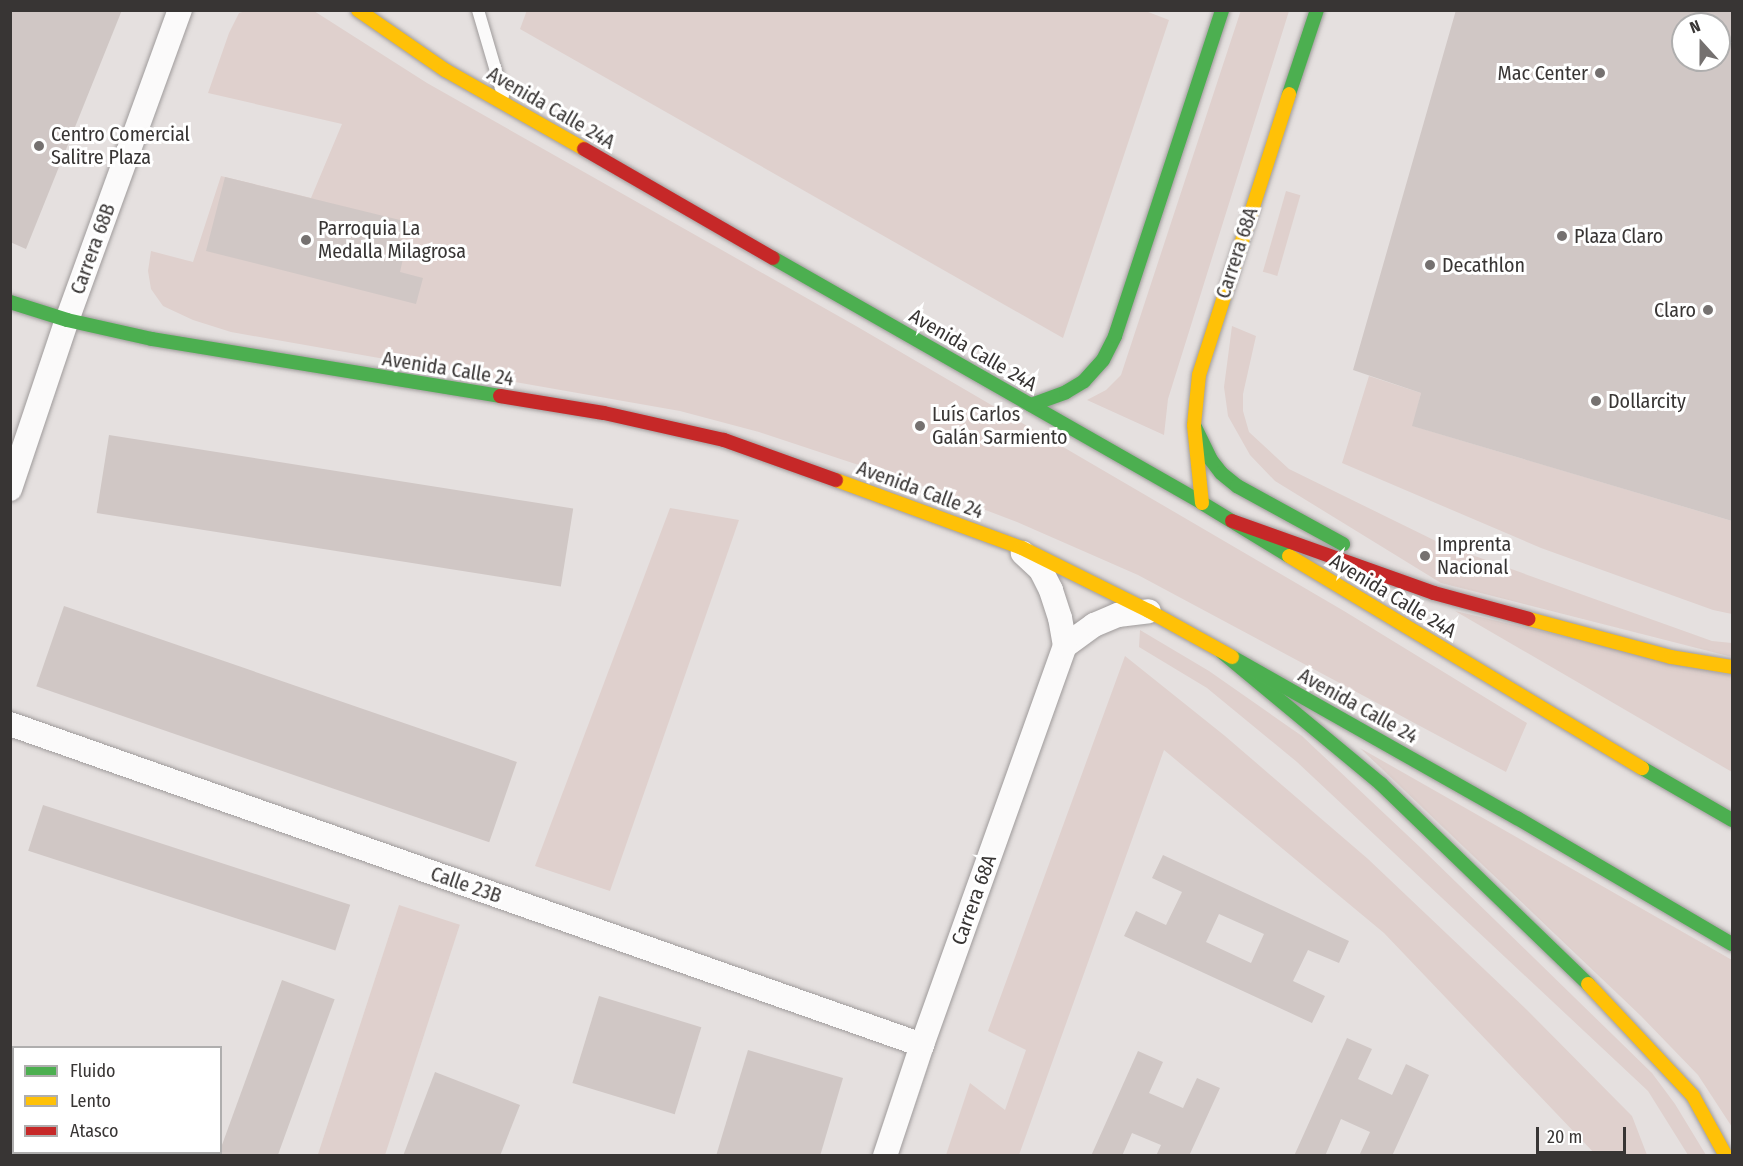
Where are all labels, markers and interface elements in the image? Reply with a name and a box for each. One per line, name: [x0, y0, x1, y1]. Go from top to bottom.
north arrow: [1671, 12, 1731, 72]
text: N: [1687, 16, 1703, 37]
place label: Mac Center: [1497, 61, 1588, 85]
street label: Avenida Calle 24A: [483, 62, 619, 154]
marker: Mac Center: [1593, 66, 1607, 80]
place label: Centro Comercial Salitre Plaza: [51, 122, 190, 169]
marker: Centro Comercial Salitre Plaza: [32, 139, 46, 153]
street label: Carrera 68B: [66, 200, 120, 298]
street label: Carrera 68A: [1211, 204, 1263, 302]
place label: Parroquia La Medalla Milagrosa: [318, 216, 466, 263]
place label: Plaza Claro: [1574, 224, 1663, 248]
marker: Plaza Claro: [1555, 229, 1569, 243]
marker: Parroquia La Medalla Milagrosa: [299, 233, 313, 247]
place label: Decathlon: [1442, 253, 1525, 277]
marker: Decathlon: [1423, 258, 1437, 272]
place label: Claro: [1654, 298, 1696, 322]
marker: Claro: [1701, 303, 1715, 317]
street label: Avenida Calle 24A: [905, 304, 1041, 396]
street label: Avenida Calle 24: [381, 347, 515, 391]
place label: Dollarcity: [1608, 389, 1686, 413]
marker: Dollarcity: [1589, 394, 1603, 408]
place label: Luís Carlos Galán Sarmiento: [932, 402, 1068, 449]
marker: Luís Carlos Galán Sarmiento: [913, 419, 927, 433]
street label: Avenida Calle 24: [854, 456, 986, 524]
place label: Imprenta Nacional: [1437, 532, 1511, 579]
street label: Avenida Calle 24A: [1325, 549, 1461, 643]
marker: Imprenta Nacional: [1418, 549, 1432, 563]
street label: Avenida Calle 24: [1294, 663, 1422, 749]
street label: Carrera 68A: [947, 852, 1001, 948]
street label: Calle 23B: [427, 862, 505, 908]
legend: [12, 1046, 222, 1154]
text: Fluido: [70, 1060, 116, 1082]
text: Lento: [70, 1090, 111, 1112]
scale bar: [1539, 1115, 1629, 1153]
text: Atasco: [70, 1120, 118, 1142]
text: 20 m: [1547, 1126, 1582, 1148]

